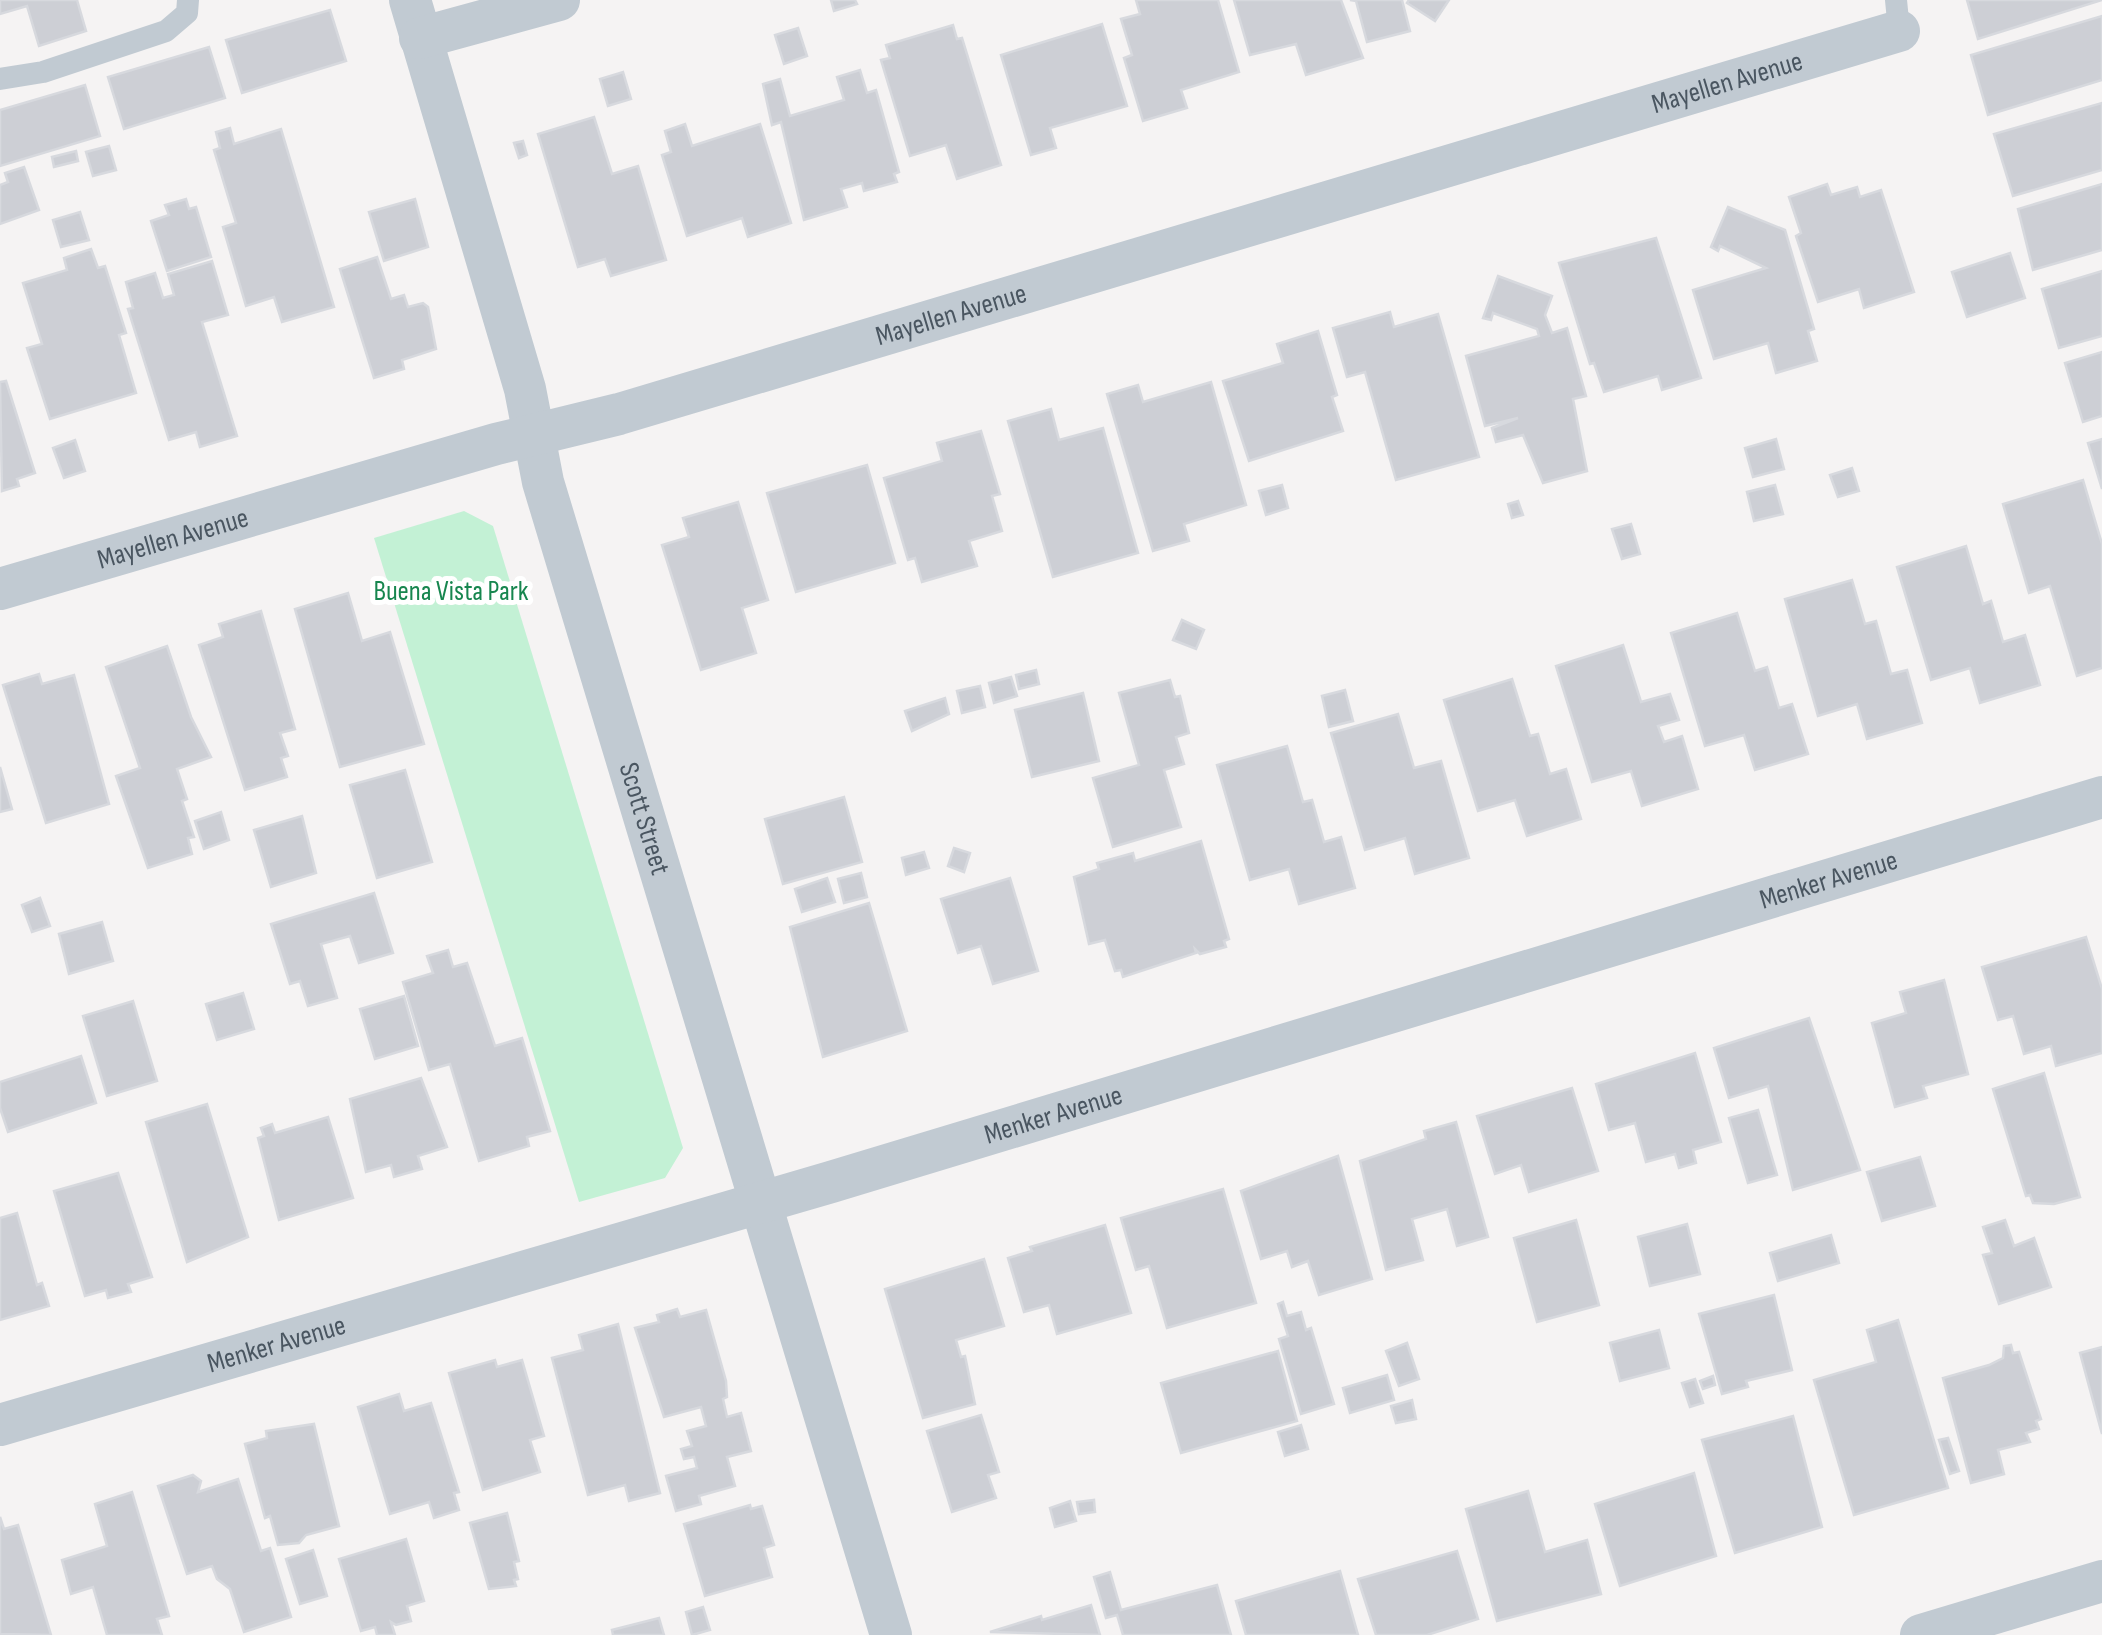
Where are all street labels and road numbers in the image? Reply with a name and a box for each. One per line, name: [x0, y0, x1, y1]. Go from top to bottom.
street label: Mayellen Avenue: [1648, 44, 1806, 121]
street label: Mayellen Avenue: [872, 277, 1030, 353]
street label: Mayellen Avenue: [93, 501, 252, 576]
street label: Scott Street: [612, 759, 677, 879]
street label: Menker Avenue: [1756, 843, 1901, 916]
street label: Menker Avenue: [980, 1078, 1126, 1151]
street label: Menker Avenue: [203, 1308, 349, 1380]

